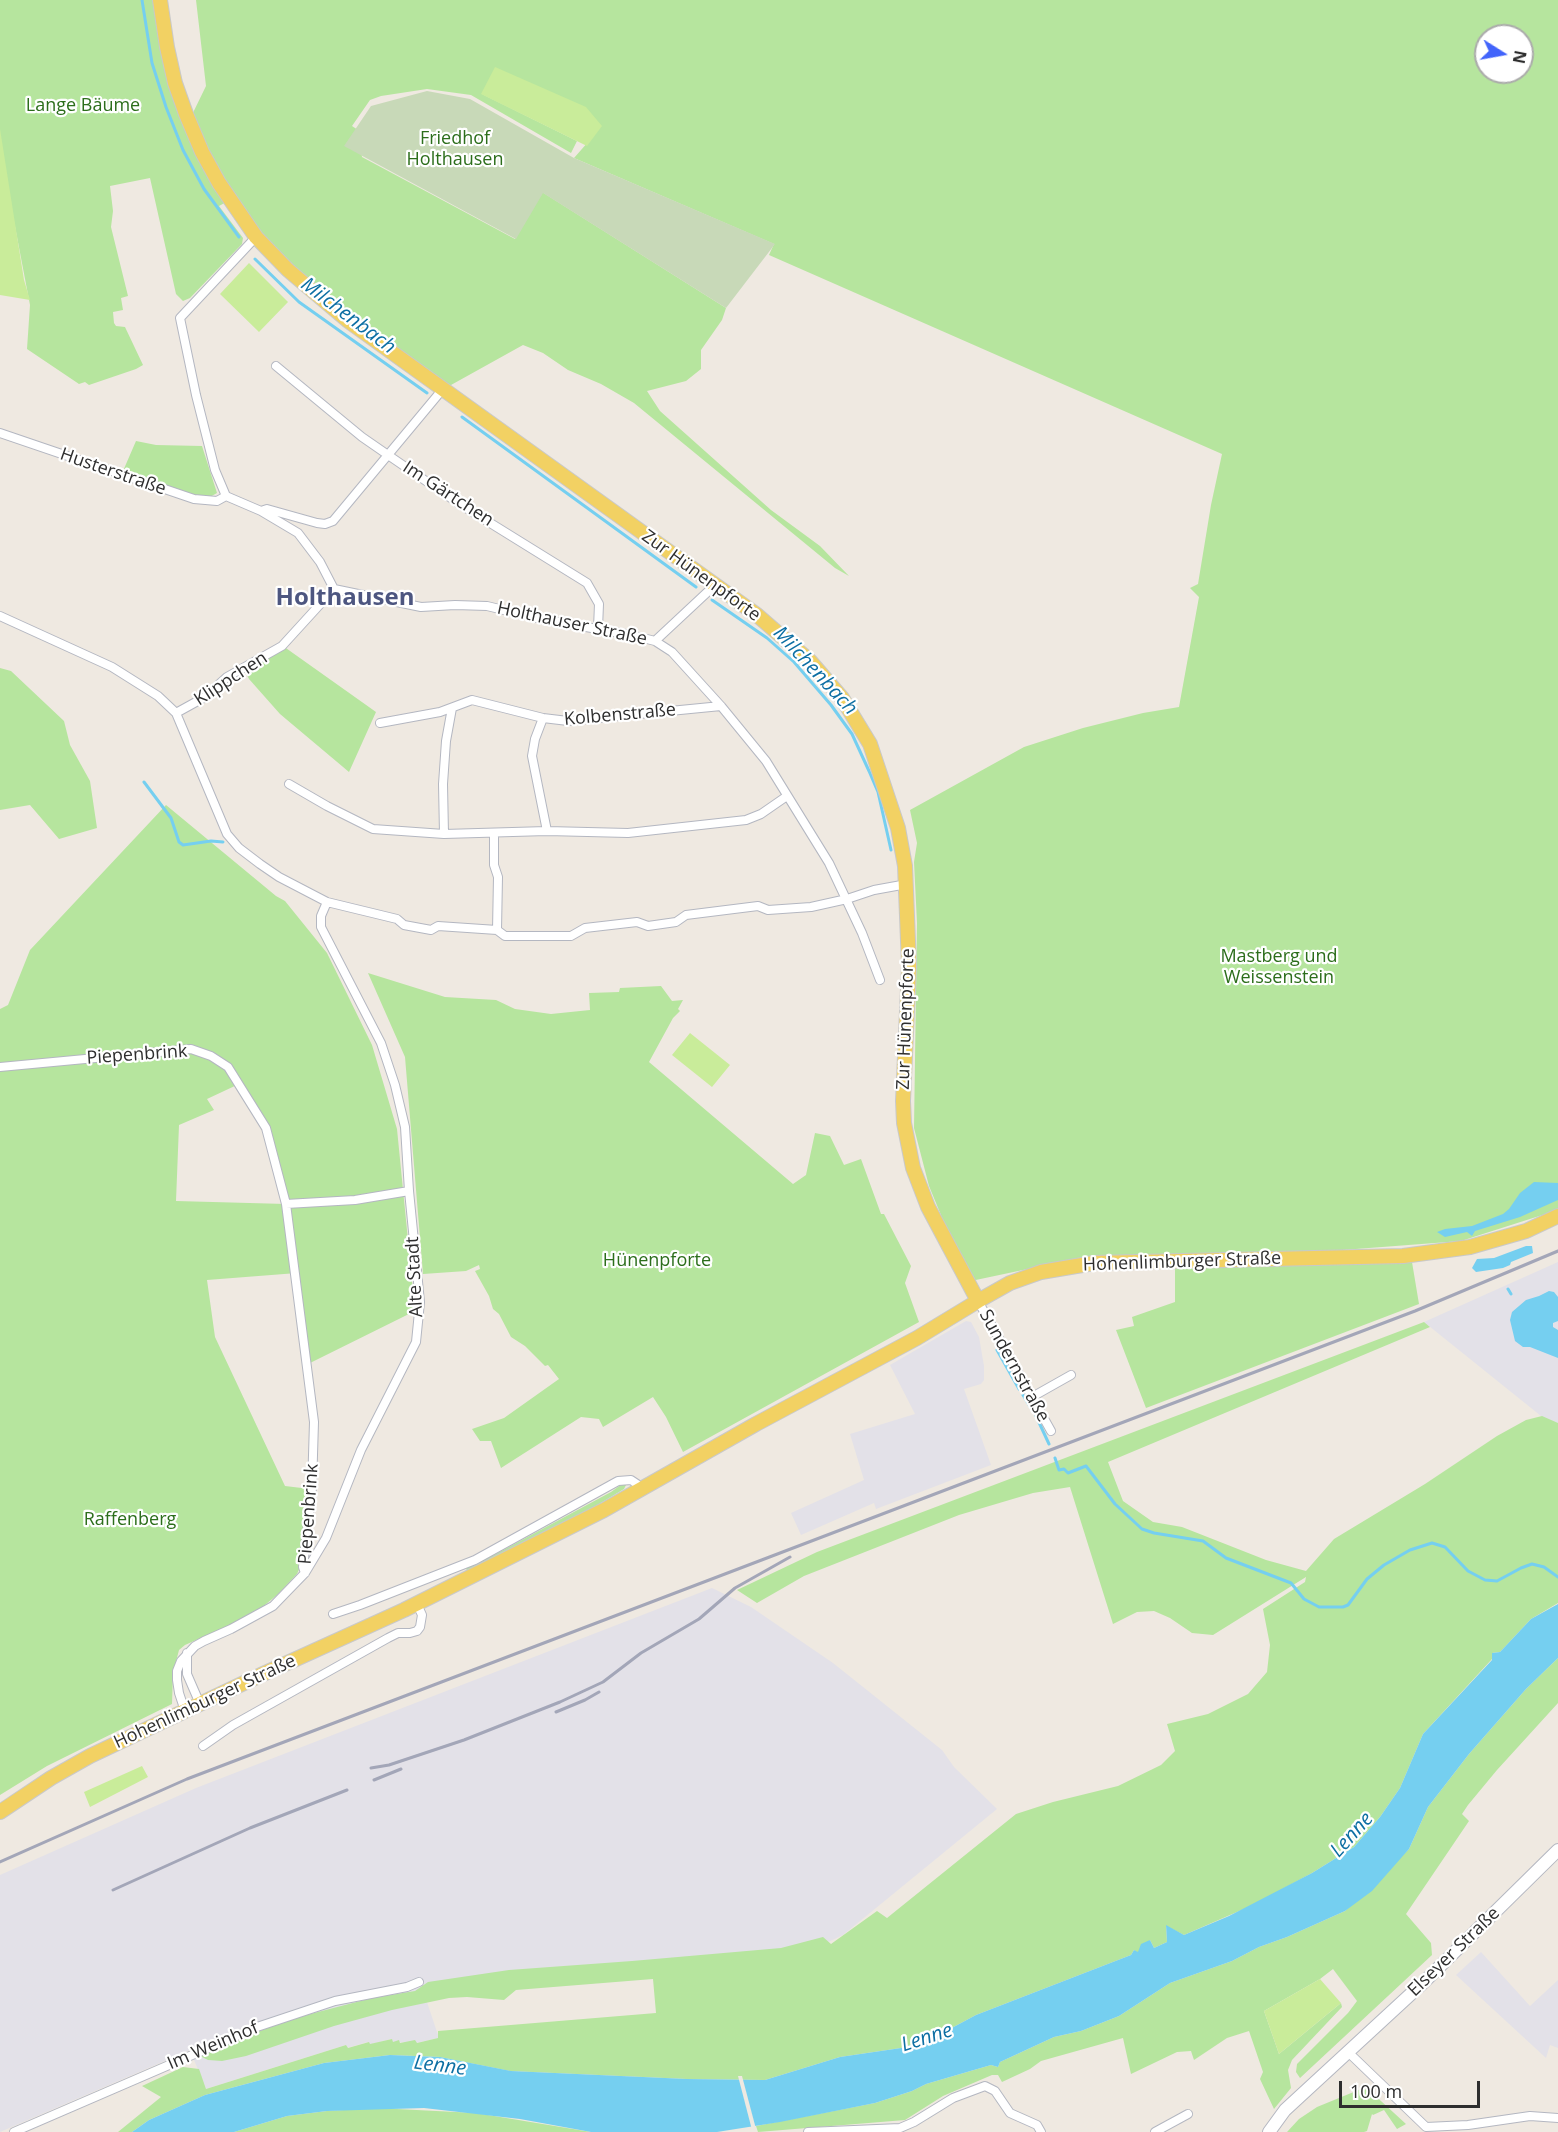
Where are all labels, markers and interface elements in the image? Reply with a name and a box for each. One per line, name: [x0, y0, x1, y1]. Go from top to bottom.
north arrow: [1474, 24, 1534, 84]
text: N: [1508, 49, 1532, 66]
park label: Lange Bäume: [26, 95, 140, 117]
park label: Friedhof Holthausen: [407, 128, 503, 170]
water label: Milchenbach: [296, 273, 400, 359]
street label: Husterstraße: [57, 444, 169, 500]
street label: Im Gärtchen: [398, 457, 498, 531]
street label: Zur Hünenpforte: [637, 526, 765, 626]
district label: Holthausen: [276, 584, 414, 612]
street label: Holthauser Straße: [495, 598, 649, 650]
water label: Milchenbach: [768, 622, 862, 720]
street label: Klippchen: [190, 647, 272, 711]
street label: Kolbenstraße: [563, 699, 677, 731]
park label: Mastberg und Weissenstein: [1220, 946, 1338, 988]
street label: Zur Hünenpforte: [893, 948, 919, 1090]
street label: Piepenbrink: [86, 1041, 188, 1069]
street label: Alte Stadt: [402, 1236, 428, 1318]
street label: Hohenlimburger Straße: [1083, 1248, 1281, 1276]
park label: Hünenpforte: [603, 1250, 711, 1272]
street label: Sundernstraße: [974, 1306, 1054, 1426]
street label: Piepenbrink: [295, 1463, 323, 1565]
park label: Raffenberg: [84, 1509, 176, 1531]
street label: Hohenlimburger Straße: [111, 1650, 299, 1754]
water label: Lenne: [1325, 1807, 1379, 1863]
street label: Elseyer Straße: [1404, 1903, 1504, 2001]
street label: Im Weinhof: [164, 2017, 262, 2075]
water label: Lenne: [898, 2018, 956, 2058]
water label: Lenne: [412, 2051, 468, 2081]
scale bar: [1342, 2069, 1483, 2107]
text: 100 m: [1350, 2079, 1402, 2103]

